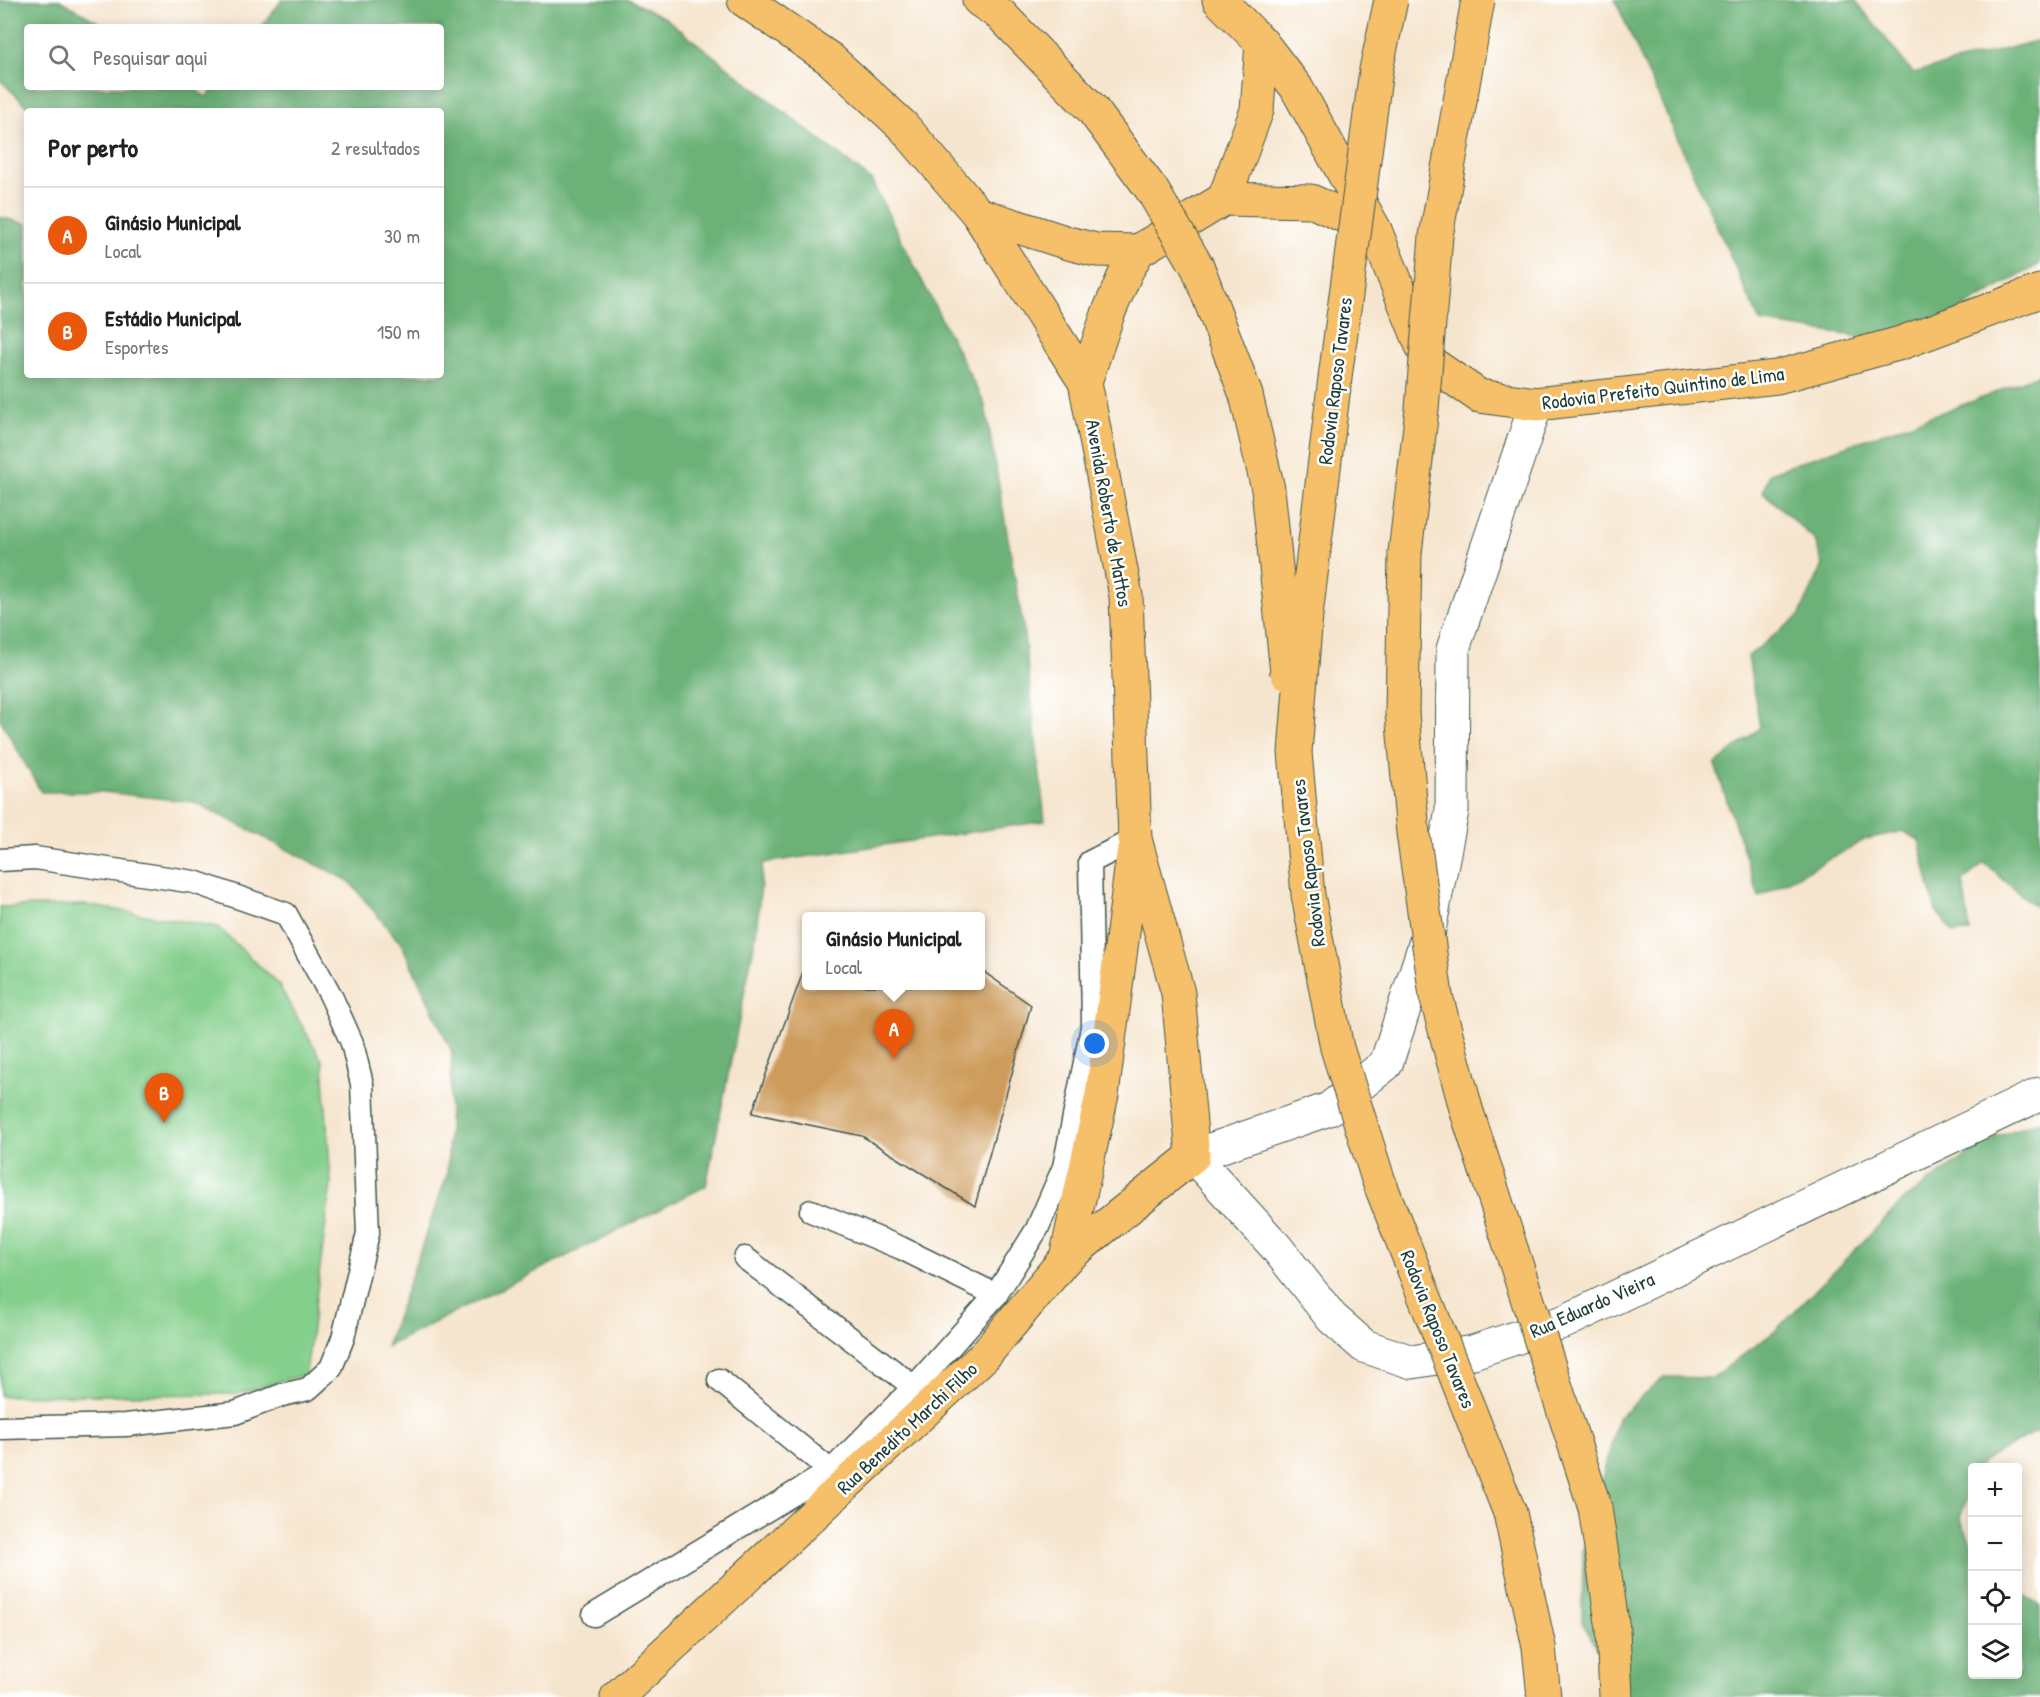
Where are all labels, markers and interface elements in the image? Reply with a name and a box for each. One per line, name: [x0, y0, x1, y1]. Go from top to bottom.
search box: [24, 24, 444, 90]
icon: search: [45, 41, 78, 74]
text: Pesquisar aqui: [93, 42, 208, 72]
text: Por perto: [48, 130, 138, 165]
text: 2 resultados: [331, 134, 420, 161]
text: Ginásio Municipal: [105, 207, 241, 237]
text: A: [63, 222, 72, 249]
text: 30 m: [384, 222, 420, 249]
text: Local: [105, 237, 141, 264]
street label: Rodovia Raposo Tavares: [1311, 296, 1358, 466]
text: Estádio Municipal: [105, 303, 241, 333]
text: B: [62, 318, 73, 345]
text: 150 m: [377, 318, 420, 345]
text: Esportes: [105, 333, 168, 360]
street label: Rodovia Prefeito Quintino de Lima: [1540, 359, 1786, 416]
street label: Avenida Roberto de Mattos: [1080, 417, 1139, 609]
street label: Rodovia Raposo Tavares: [1284, 778, 1331, 948]
popup: [802, 912, 985, 990]
text: Ginásio Municipal: [826, 923, 961, 953]
text: Local: [826, 953, 862, 980]
pin: A: [874, 1010, 914, 1059]
your location: [1080, 1029, 1109, 1058]
pin: B: [144, 1074, 184, 1123]
street label: Rodovia Raposo Tavares: [1394, 1246, 1483, 1412]
street label: Rua Eduardo Vieira: [1525, 1265, 1659, 1344]
street label: Rua Benedito Marchi Filho: [831, 1355, 983, 1500]
map controls: [1968, 1463, 2022, 1679]
button: +: [1968, 1463, 2022, 1517]
button: −: [1968, 1517, 2022, 1571]
button: locate: [1968, 1571, 2022, 1625]
button: layers: [1968, 1625, 2022, 1679]

